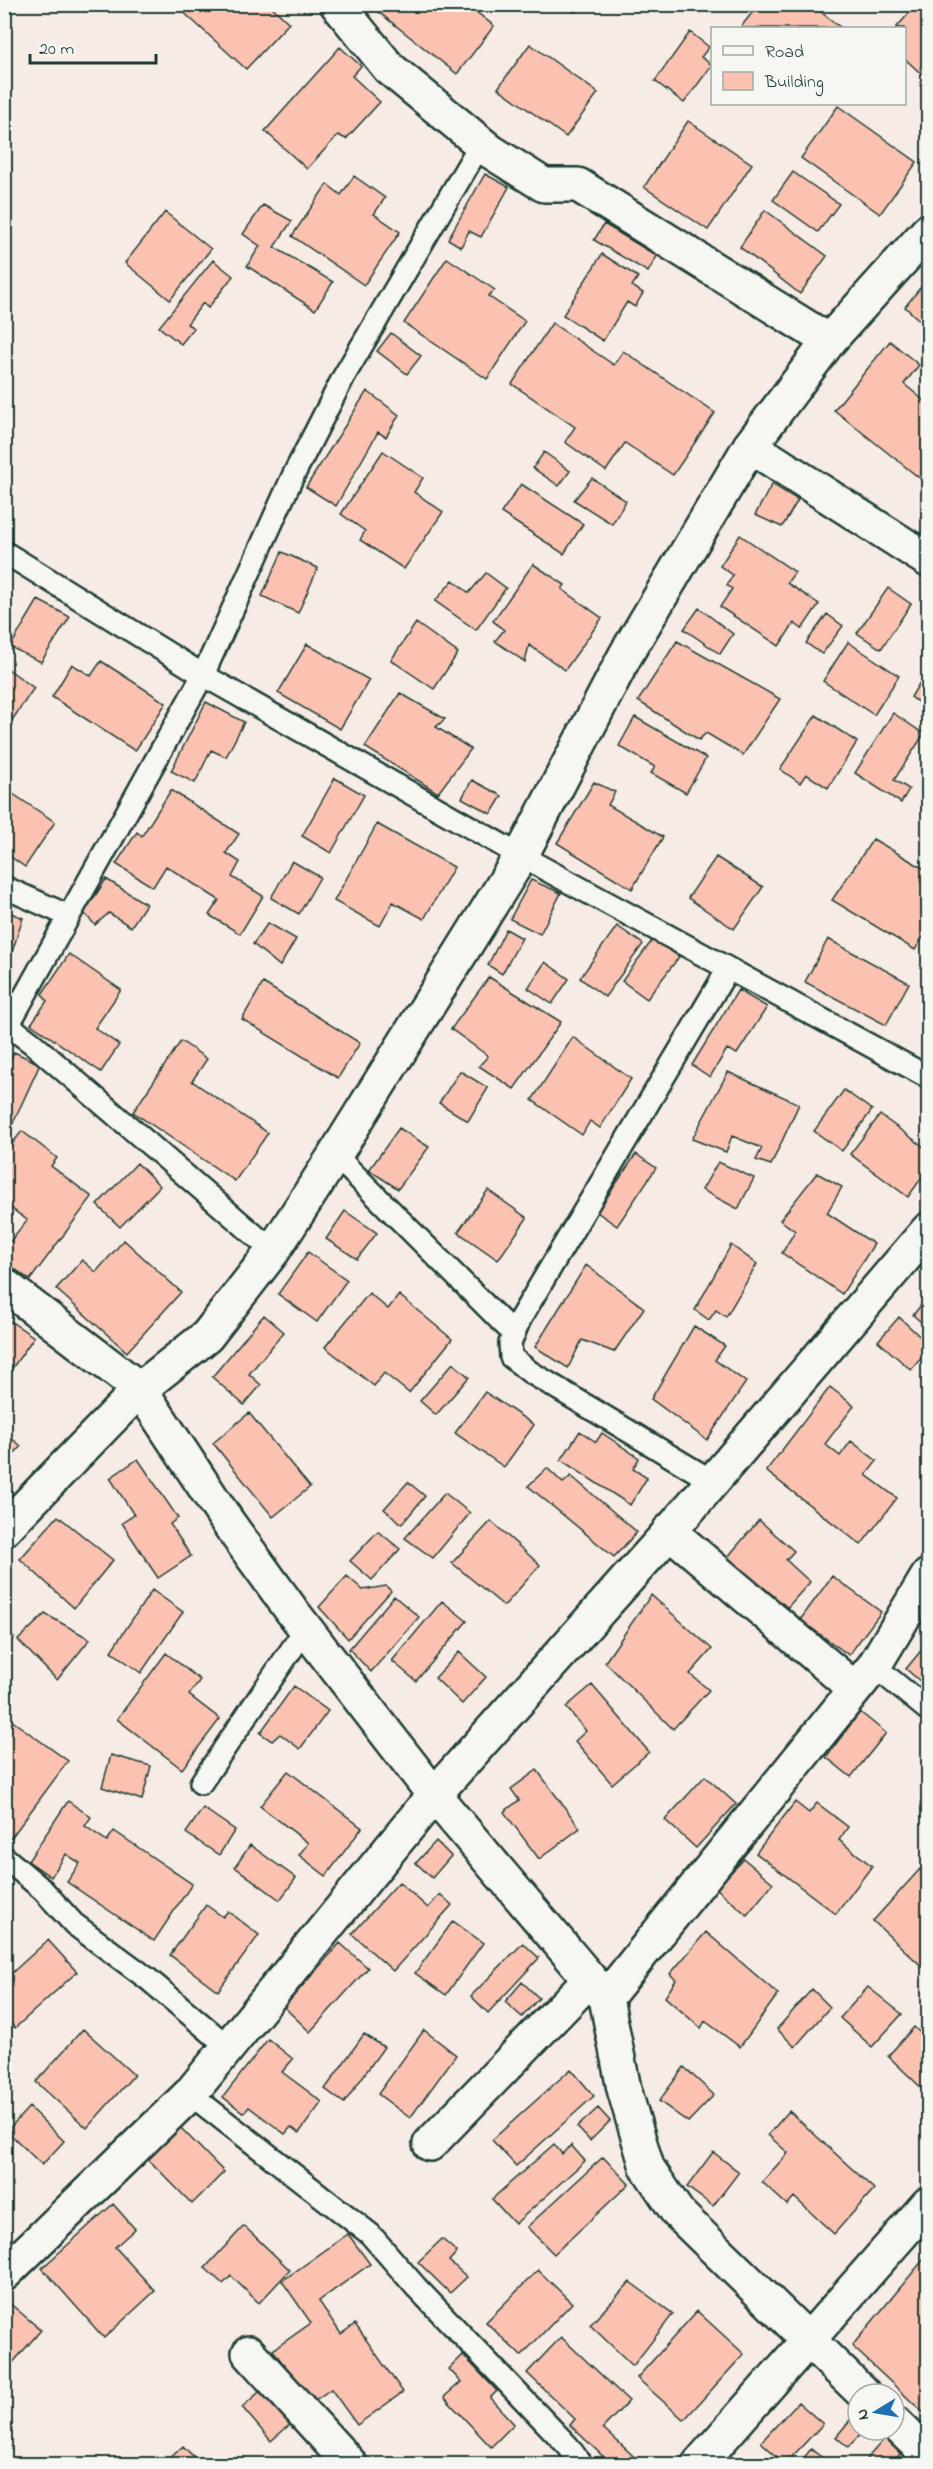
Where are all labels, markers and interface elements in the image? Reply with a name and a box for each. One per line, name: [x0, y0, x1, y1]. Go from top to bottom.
scale bar: [30, 27, 156, 65]
legend: [711, 27, 906, 105]
text: 20 m: [39, 37, 74, 63]
text: Road: [765, 40, 804, 66]
text: Building: [764, 70, 824, 97]
north arrow: [846, 2382, 906, 2442]
text: N: [850, 2407, 876, 2422]

